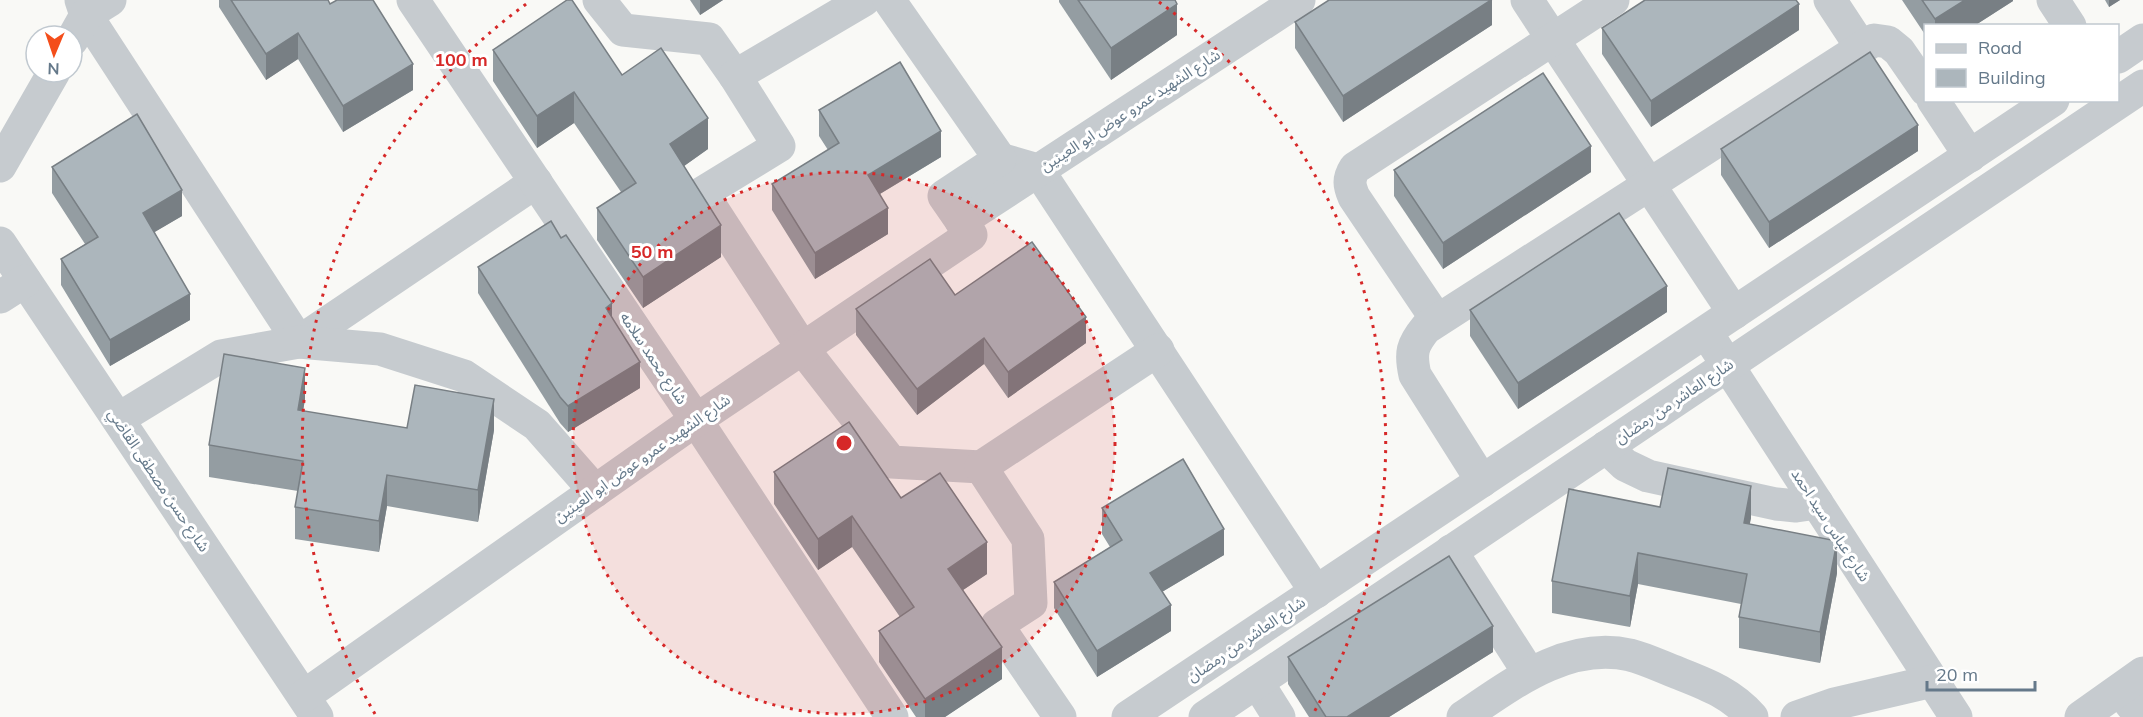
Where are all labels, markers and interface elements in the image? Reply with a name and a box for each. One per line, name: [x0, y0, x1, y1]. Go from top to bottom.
north arrow: [24, 24, 84, 84]
legend: [1924, 24, 2119, 102]
text: Road: [1978, 36, 2022, 59]
street label: شارع الشهيد عمرو عوض ابو العينين: [1037, 45, 1225, 178]
text: 100 m: [434, 48, 488, 71]
text: N: [47, 59, 60, 79]
text: Building: [1978, 66, 2046, 89]
text: 50 m: [631, 240, 673, 263]
street label: شارع محمد سلامه: [614, 308, 692, 410]
street label: شارع العاشر من رمضان: [1611, 354, 1739, 450]
street label: شارع الشهيد عمرو عوض ابو العينين: [550, 390, 736, 529]
street label: شارع حسن مصطفى القاضي: [101, 405, 214, 557]
centre of rings: [834, 433, 854, 453]
street label: شارع عباس سيد احمد: [1785, 465, 1875, 587]
street label: شارع العاشر من رمضان: [1183, 592, 1311, 688]
scale bar: [1927, 654, 2035, 692]
text: 20 m: [1936, 663, 1978, 686]

